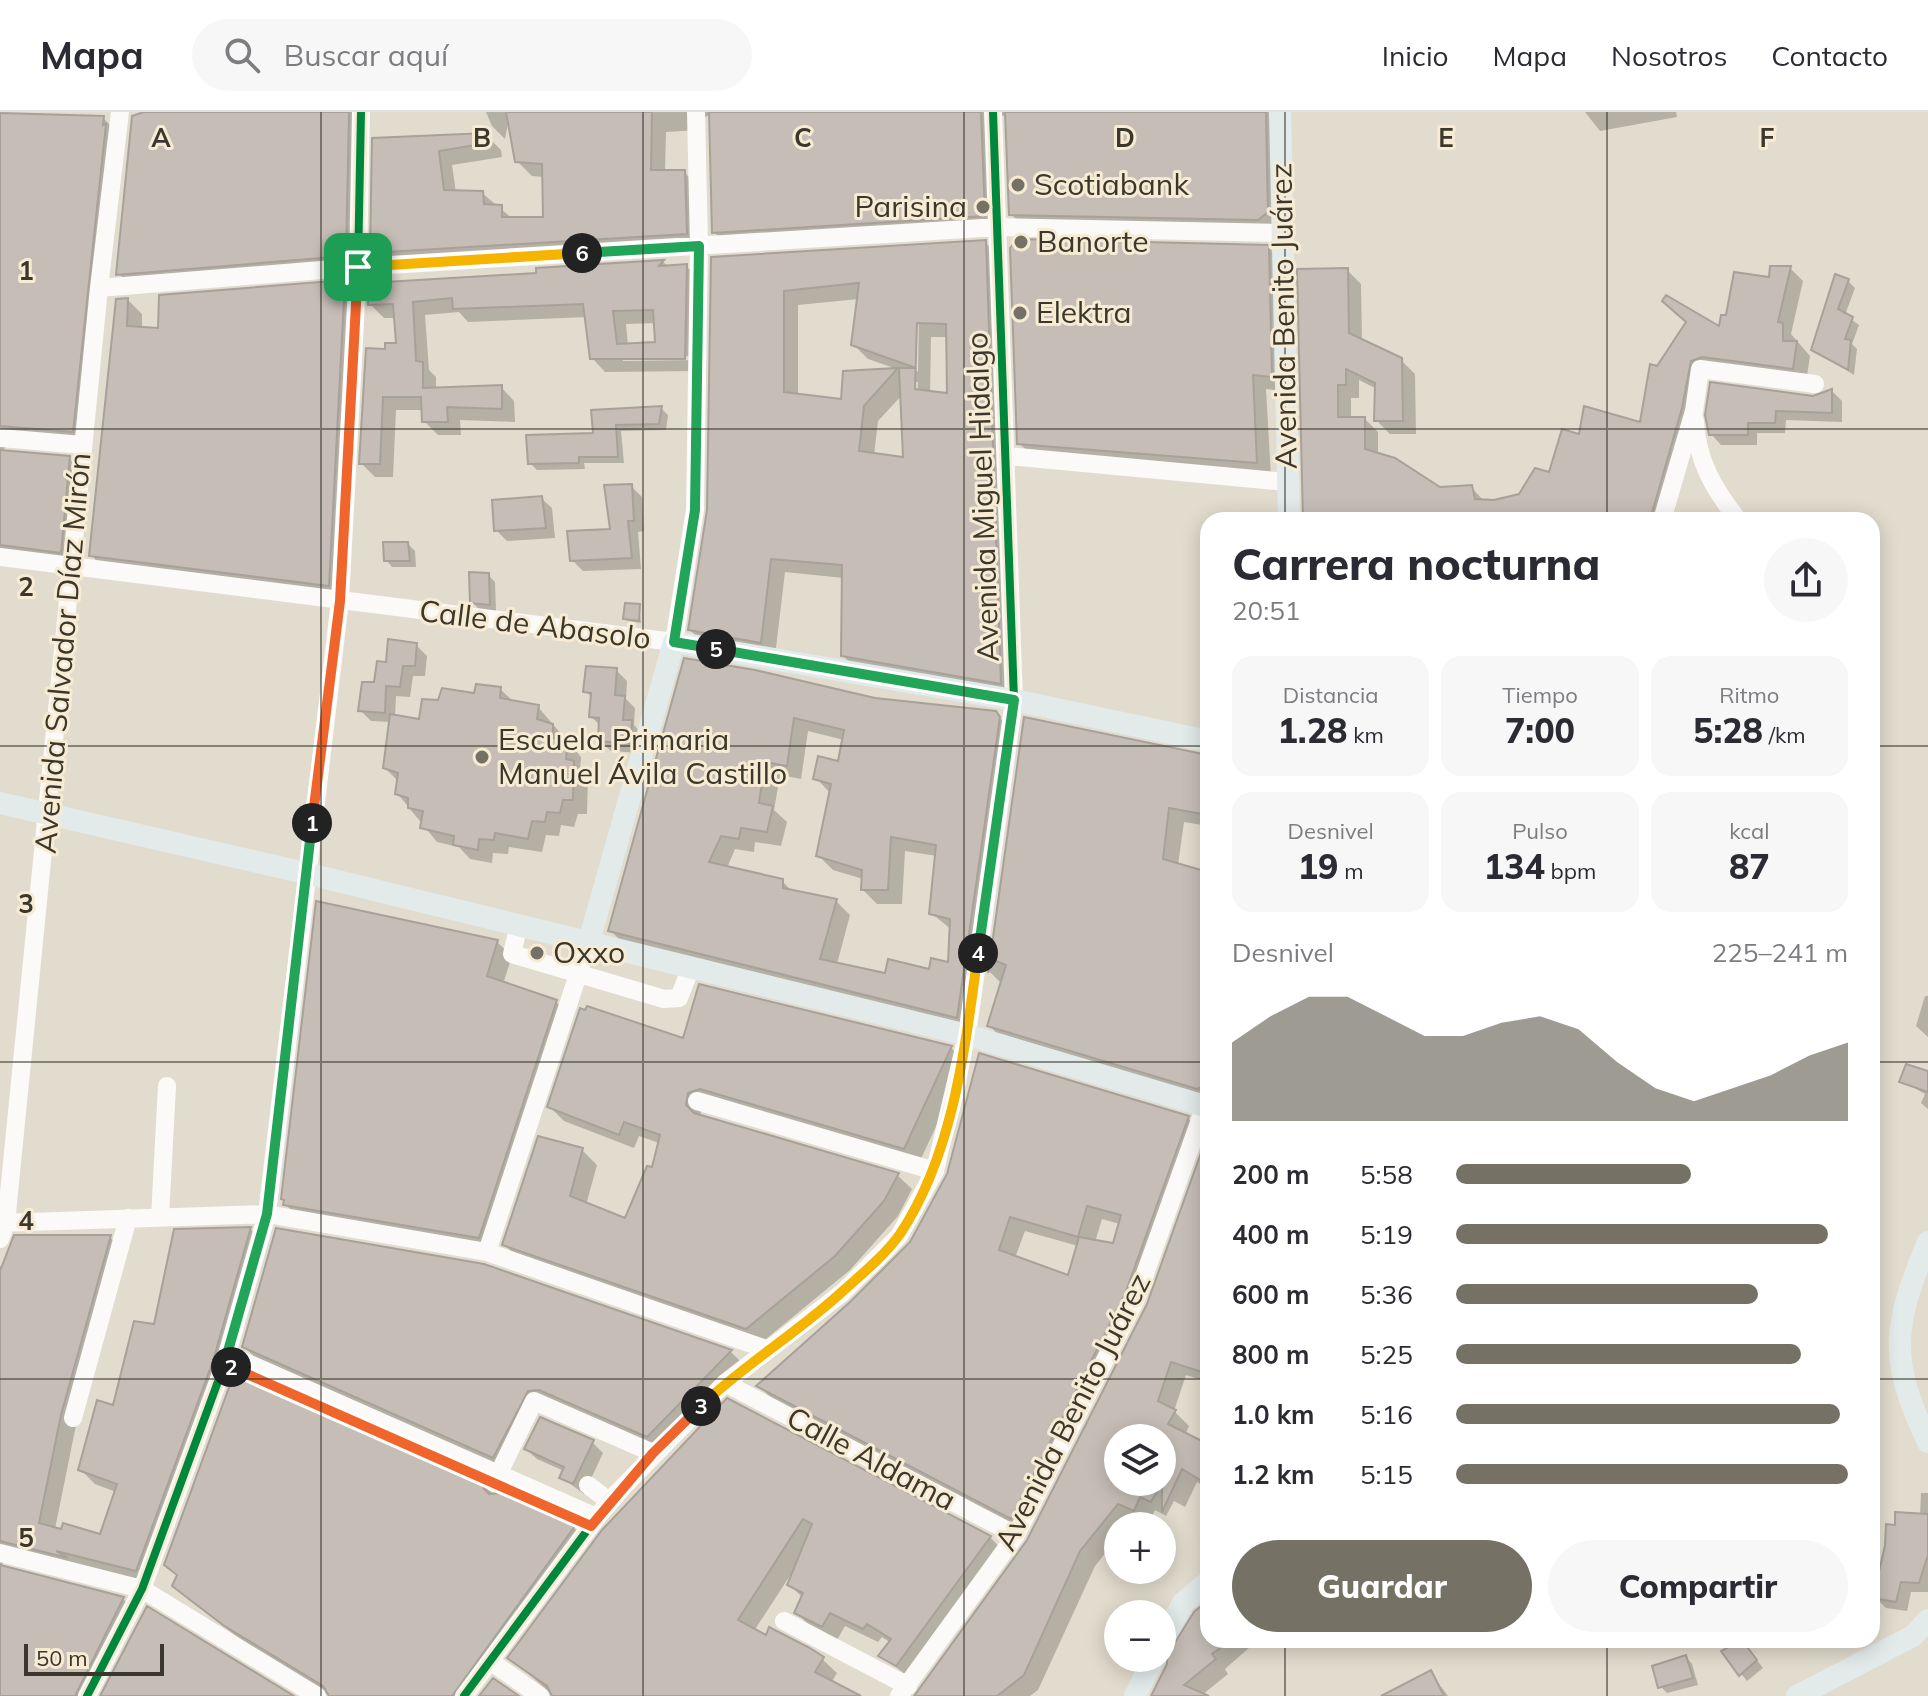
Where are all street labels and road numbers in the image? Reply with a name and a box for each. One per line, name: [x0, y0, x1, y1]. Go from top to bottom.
street label: Avenida Benito Juárez: [1261, 163, 1305, 469]
street label: Avenida Miguel Hidalgo: [957, 332, 1007, 663]
street label: Avenida Salvador Díaz Mirón: [26, 451, 98, 855]
street label: Calle de Abasolo: [417, 591, 653, 657]
street label: Avenida Benito Juárez: [986, 1266, 1159, 1557]
street label: Calle Aldama: [780, 1398, 963, 1519]

